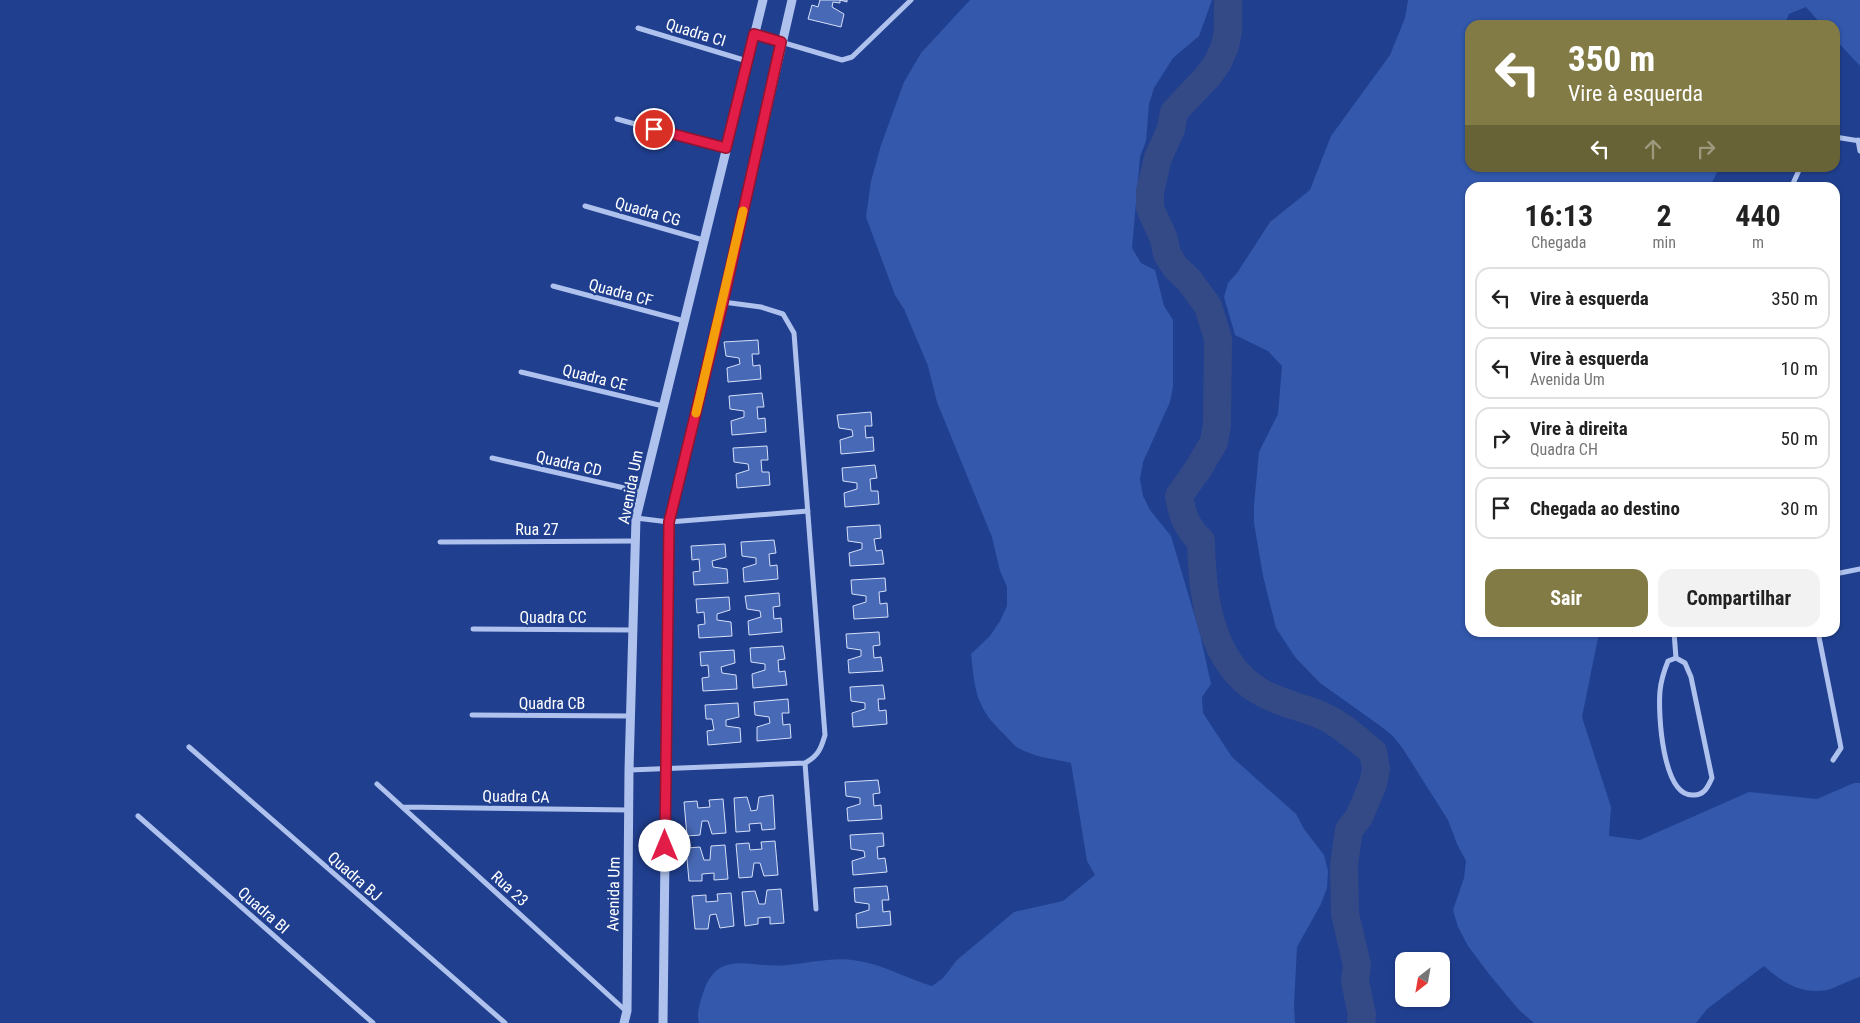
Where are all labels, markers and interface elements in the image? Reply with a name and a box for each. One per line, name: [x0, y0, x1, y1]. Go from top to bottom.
street label: Quadra CI: [663, 14, 728, 51]
text: 350 m: [1568, 39, 1655, 80]
icon: left: [1485, 40, 1550, 105]
text: Vire à esquerda: [1568, 81, 1703, 106]
pin: [633, 108, 675, 150]
icon: arrive: [640, 115, 668, 143]
icon: left: [1586, 135, 1614, 163]
icon: ahead: [1639, 135, 1667, 163]
icon: right: [1692, 135, 1720, 163]
street label: Quadra CG: [613, 193, 683, 230]
text: 16:13: [1524, 198, 1593, 233]
text: 2: [1657, 198, 1672, 233]
text: 440: [1735, 198, 1781, 233]
text: Chegada: [1531, 233, 1586, 252]
text: min: [1652, 233, 1676, 252]
text: m: [1752, 233, 1764, 252]
street label: Quadra CF: [587, 275, 655, 310]
icon: left: [1487, 284, 1515, 312]
text: Vire à esquerda: [1530, 287, 1649, 310]
text: 350 m: [1771, 287, 1818, 310]
text: Vire à esquerda: [1530, 347, 1649, 370]
icon: left: [1487, 354, 1515, 382]
text: 10 m: [1781, 357, 1818, 380]
street label: Quadra CE: [561, 360, 629, 395]
text: Avenida Um: [1530, 370, 1605, 389]
text: Vire à direita: [1530, 417, 1628, 440]
icon: right: [1487, 424, 1515, 452]
text: 50 m: [1781, 427, 1818, 450]
text: Quadra CH: [1530, 440, 1598, 459]
street label: Quadra CD: [534, 447, 604, 480]
street label: Avenida Um: [614, 449, 647, 526]
icon: arrive: [1487, 494, 1515, 522]
text: Chegada ao destino: [1530, 497, 1680, 520]
text: 30 m: [1781, 497, 1818, 520]
street label: Rua 27: [515, 520, 559, 539]
button: Sair: [1485, 569, 1648, 627]
button: Compartilhar: [1658, 569, 1820, 627]
street label: Quadra CC: [520, 608, 587, 627]
street label: Quadra CB: [519, 694, 585, 713]
street label: Quadra CA: [482, 786, 550, 807]
position arrow: [638, 819, 690, 871]
street label: Quadra BJ: [324, 848, 386, 905]
street label: Avenida Um: [603, 856, 624, 932]
street label: Rua 23: [487, 867, 532, 910]
street label: Quadra BI: [234, 883, 293, 938]
north arrow: [1395, 952, 1450, 1008]
map controls: [1395, 952, 1450, 1007]

